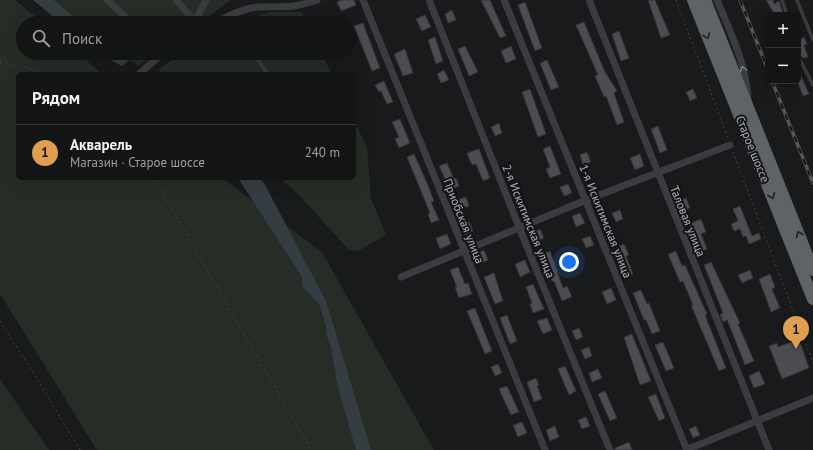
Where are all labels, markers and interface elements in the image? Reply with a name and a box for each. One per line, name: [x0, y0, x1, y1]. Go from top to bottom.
map controls: [765, 12, 801, 84]
button: +: [765, 12, 801, 48]
search box: [16, 16, 356, 60]
icon: search: [30, 27, 52, 49]
text: Поиск: [62, 29, 102, 48]
one-way arrow: [703, 33, 711, 40]
button: −: [765, 48, 801, 84]
one-way arrow: [740, 66, 748, 73]
text: Рядом: [32, 87, 80, 109]
street label: Старое шоссе: [733, 113, 773, 185]
text: Акварель: [70, 135, 132, 154]
text: 1: [41, 144, 49, 161]
text: 240 m: [305, 144, 340, 161]
text: Магазин · Старое шоссе: [70, 154, 205, 171]
street label: 2-я Искитимская улица: [499, 162, 559, 280]
street label: 1-я Искитимская улица: [576, 162, 636, 280]
street label: Приобская улица: [440, 176, 488, 266]
street label: Таловая улица: [667, 183, 709, 259]
one-way arrow: [767, 192, 775, 199]
one-way arrow: [795, 230, 803, 237]
your location: [559, 252, 579, 272]
pin: 1: [783, 316, 809, 349]

